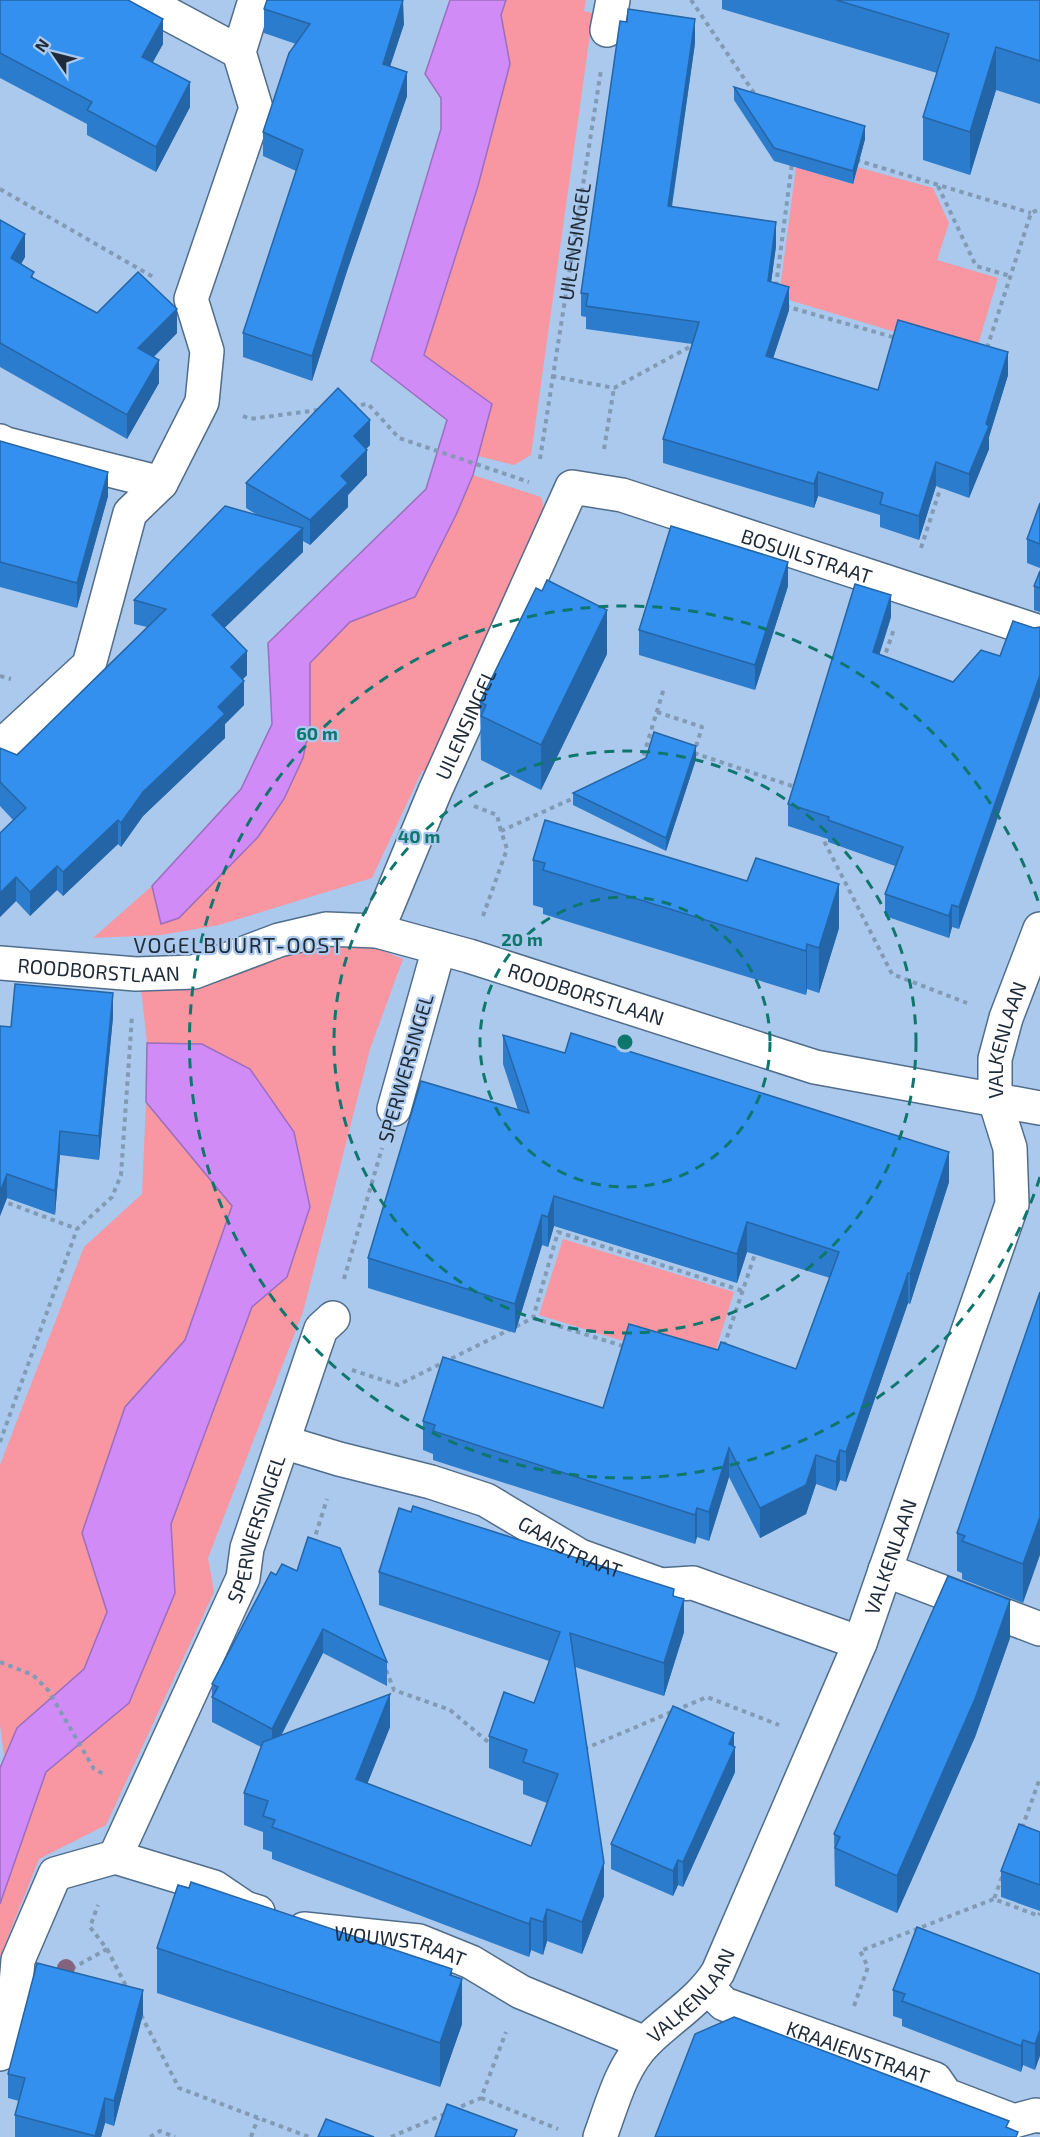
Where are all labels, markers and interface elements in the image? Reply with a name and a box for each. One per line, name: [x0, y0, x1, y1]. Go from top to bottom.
north arrow: [24, 24, 84, 84]
text: N: [30, 35, 52, 55]
street label: UILENSINGEL: [553, 181, 595, 302]
street label: BOSUILSTRAAT: [738, 523, 876, 588]
street label: UILENSINGEL: [430, 665, 501, 783]
text: 60 m: [296, 722, 338, 744]
text: 40 m: [398, 825, 440, 847]
text: 20 m: [501, 928, 543, 950]
district label: VOGELBUURT-OOST: [133, 932, 345, 957]
street label: ROODBORSTLAAN: [17, 952, 180, 986]
street label: ROODBORSTLAAN: [505, 957, 667, 1030]
street label: VALKENLAAN: [982, 978, 1031, 1099]
street label: SPERWERSINGEL: [372, 991, 438, 1145]
centre of rings: [615, 1032, 635, 1052]
street label: SPERWERSINGEL: [221, 1452, 290, 1607]
street label: VALKENLAAN: [859, 1496, 921, 1617]
street label: GAAISTRAAT: [514, 1510, 626, 1582]
street label: WOUWSTRAAT: [333, 1920, 470, 1971]
street label: VALKENLAAN: [642, 1944, 739, 2047]
street label: KRAAIENSTRAAT: [783, 2015, 933, 2088]

